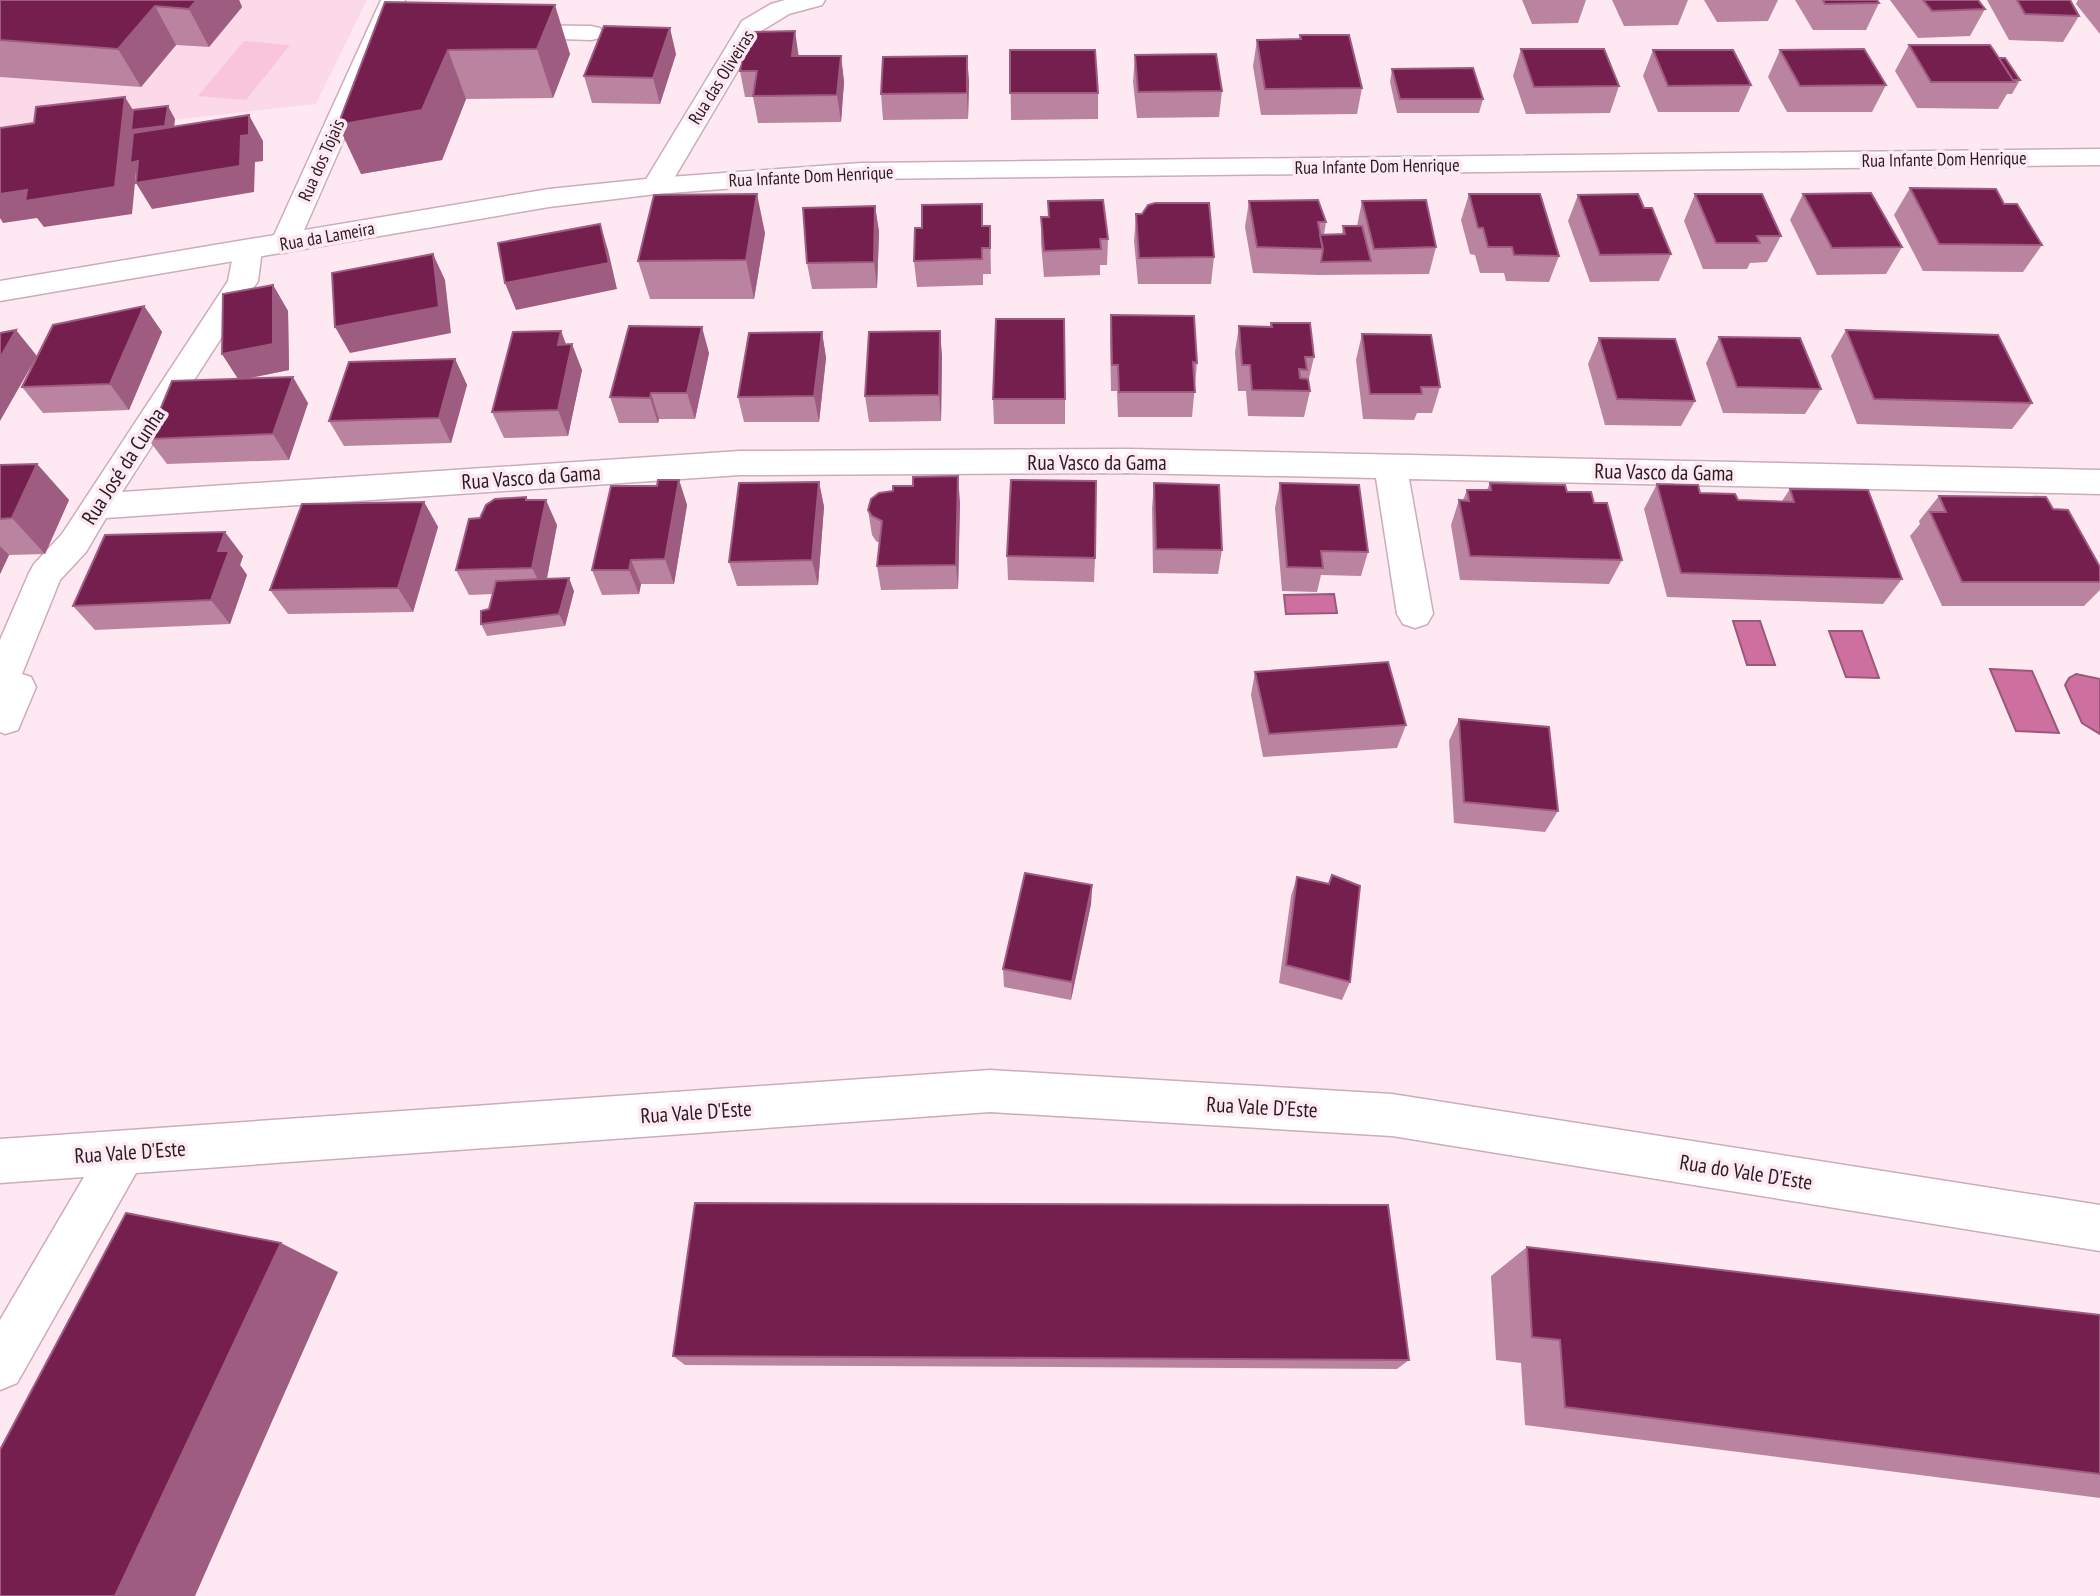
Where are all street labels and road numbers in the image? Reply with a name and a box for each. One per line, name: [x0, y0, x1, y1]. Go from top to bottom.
street label: Rua das Oliveiras: [683, 26, 759, 128]
street label: Rua dos Tojais: [293, 115, 349, 205]
street label: Rua Infante Dom Henrique: [1861, 146, 2027, 172]
street label: Rua Infante Dom Henrique: [1294, 153, 1460, 179]
street label: Rua Infante Dom Henrique: [728, 160, 894, 192]
street label: Rua da Lameira: [278, 216, 376, 256]
street label: Rua José da Cunha: [75, 403, 171, 529]
street label: Rua Vasco da Gama: [1027, 449, 1167, 476]
street label: Rua Vasco da Gama: [1594, 457, 1734, 487]
street label: Rua Vasco da Gama: [461, 459, 601, 495]
street label: Rua Vale D'Este: [1206, 1091, 1318, 1123]
street label: Rua Vale D'Este: [640, 1095, 752, 1129]
street label: Rua Vale D'Este: [74, 1135, 186, 1169]
street label: Rua do Vale D'Este: [1678, 1148, 1814, 1196]

